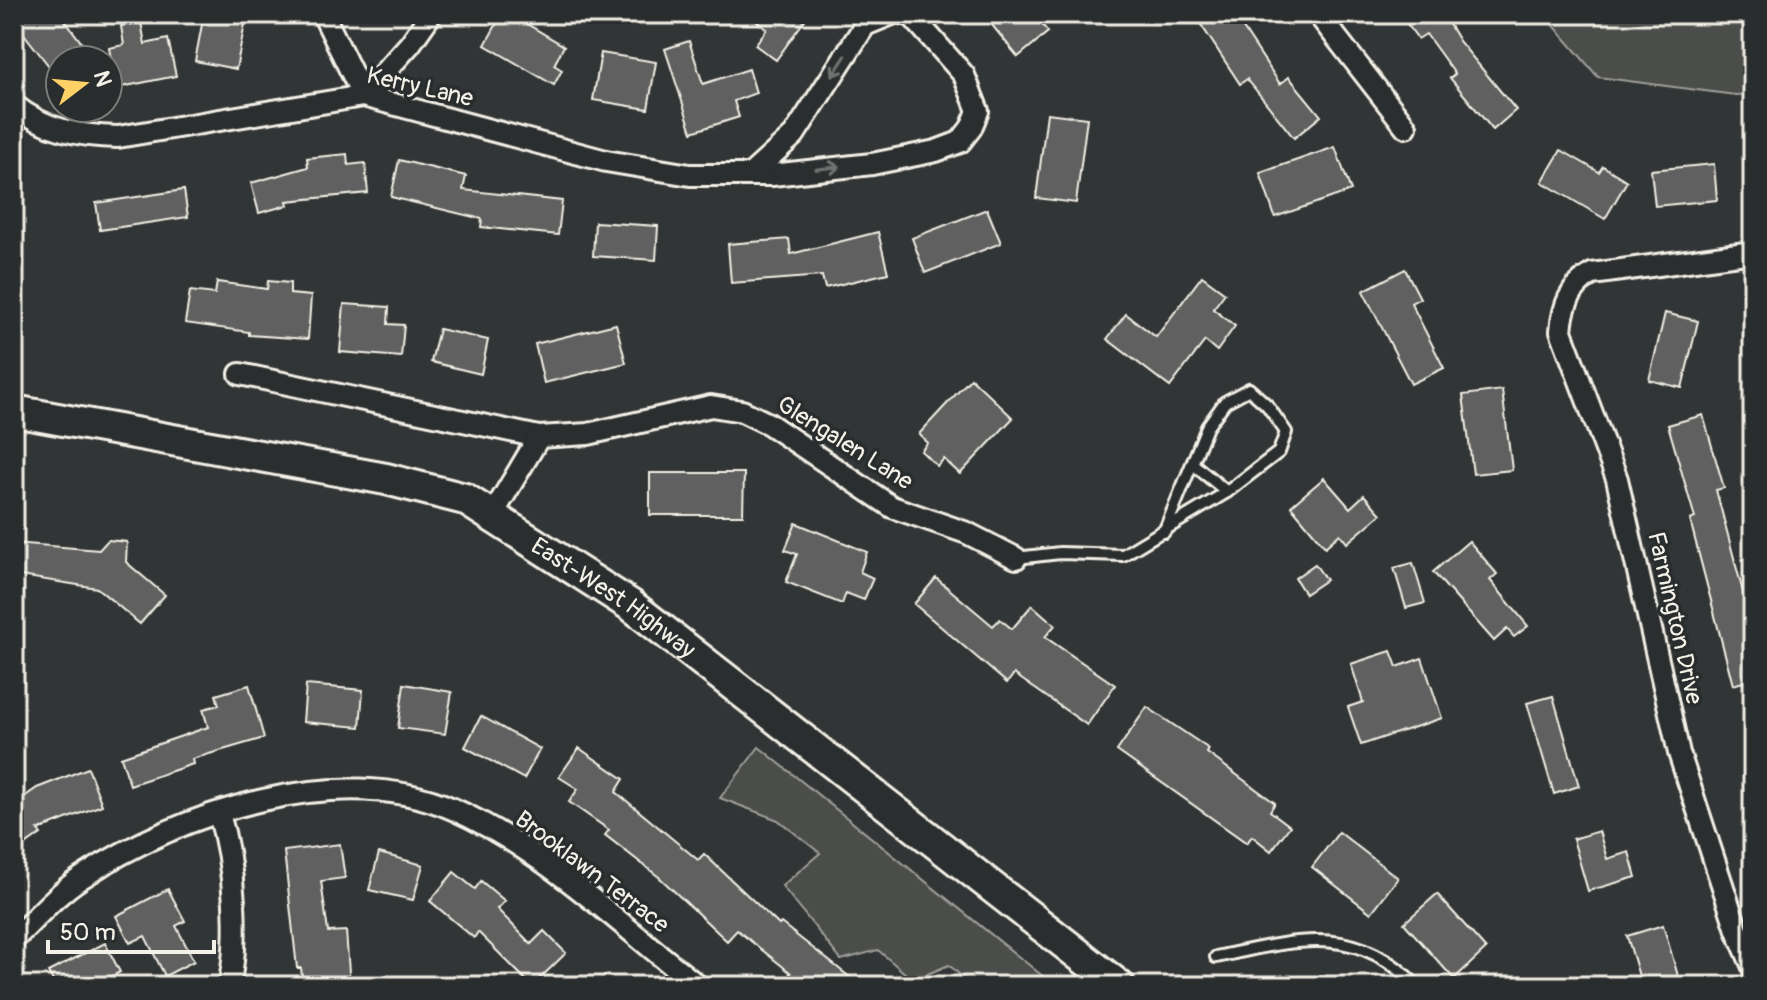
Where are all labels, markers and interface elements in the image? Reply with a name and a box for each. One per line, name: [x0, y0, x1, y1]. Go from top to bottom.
north arrow: [44, 44, 124, 124]
one-way arrow: [830, 54, 846, 77]
street label: Kerry Lane: [364, 61, 476, 113]
text: N: [87, 68, 118, 90]
one-way arrow: [814, 161, 841, 176]
street label: Glengalen Lane: [772, 390, 918, 496]
street label: Farmington Drive: [1641, 529, 1709, 707]
street label: East-West Highway: [526, 531, 701, 664]
street label: Brooklawn Terrace: [509, 805, 675, 939]
scale bar: [48, 904, 214, 954]
text: 50 m: [60, 918, 116, 947]

